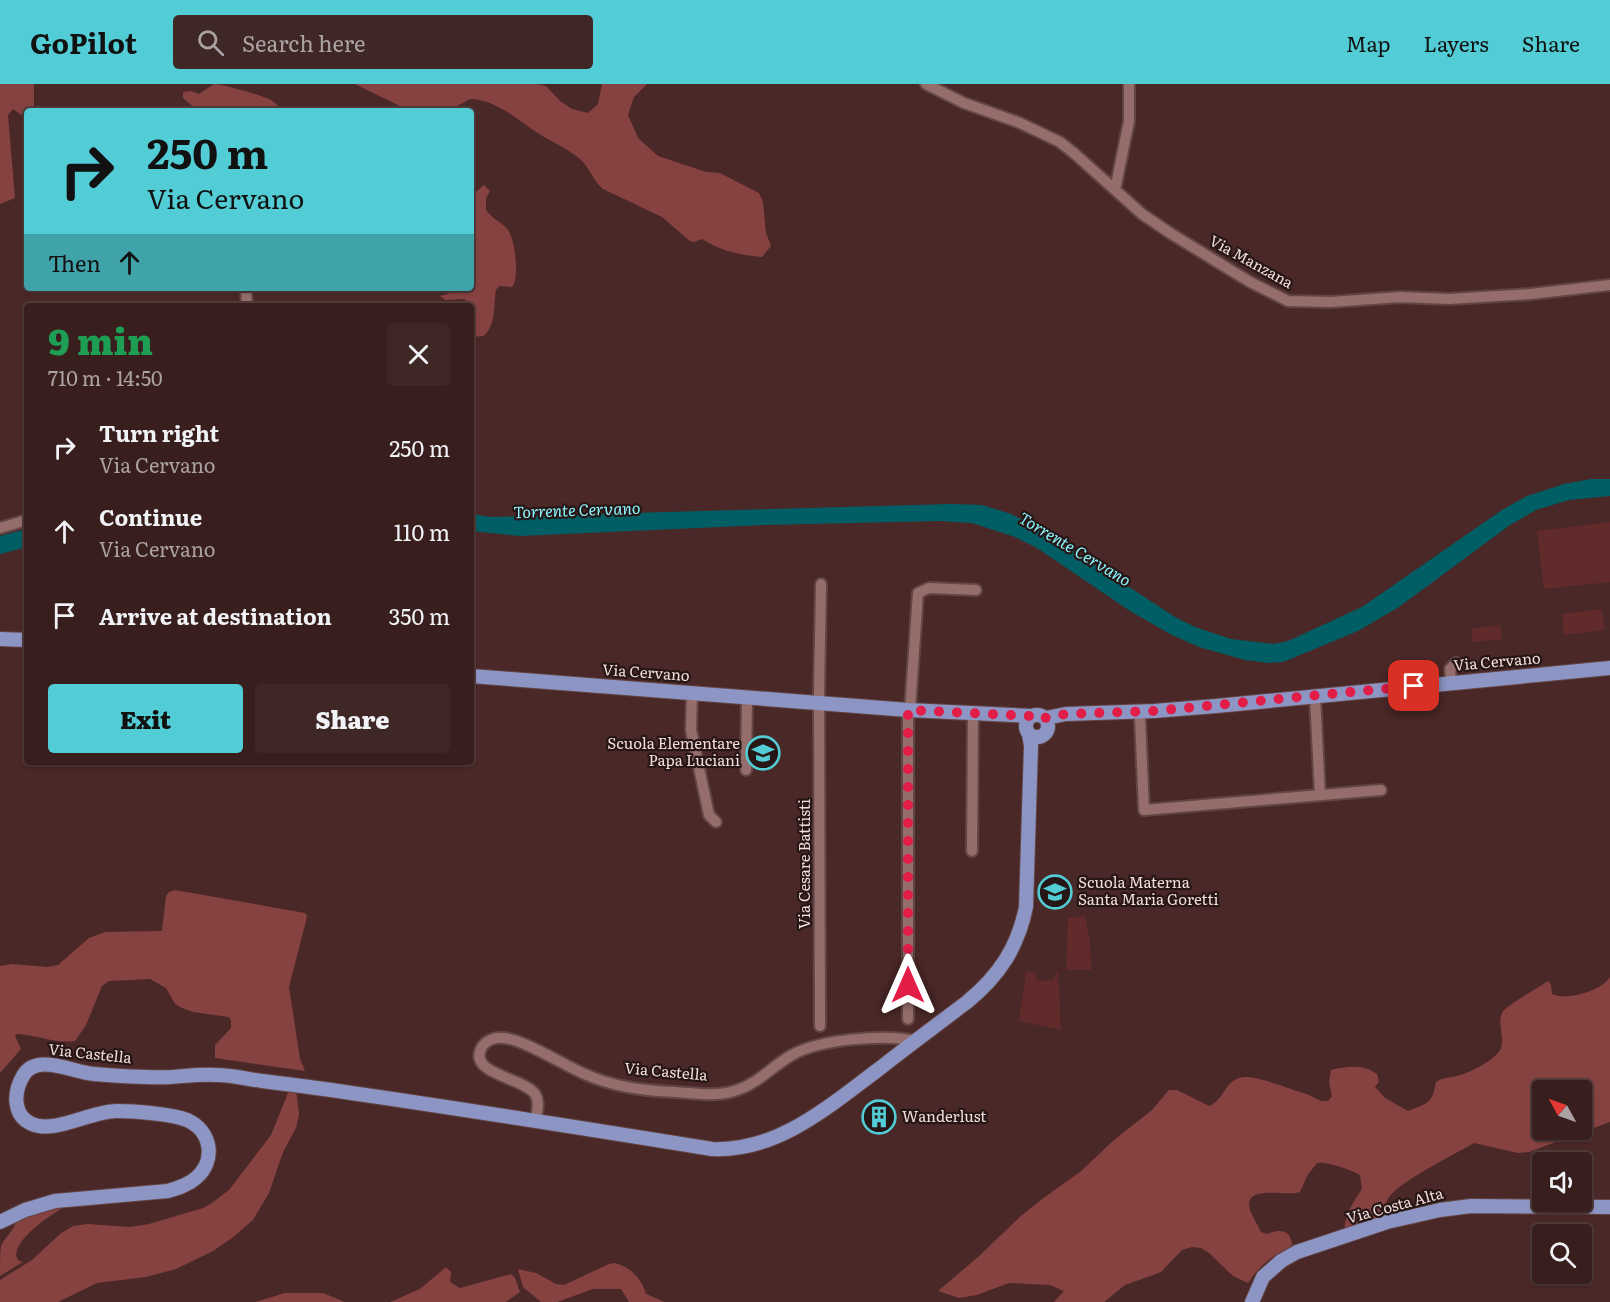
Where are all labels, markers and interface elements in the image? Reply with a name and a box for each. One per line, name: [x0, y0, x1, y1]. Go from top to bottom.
search box: [173, 15, 593, 69]
text: GoPilot: [30, 21, 137, 63]
icon: search: [194, 26, 227, 59]
text: Search here: [242, 26, 365, 59]
text: Map: [1346, 27, 1391, 58]
text: Layers: [1424, 27, 1489, 58]
text: Share: [1522, 27, 1580, 58]
text: 250 m: [147, 120, 268, 182]
icon: right: [48, 132, 126, 210]
text: Via Cervano: [147, 177, 304, 217]
street label: Via Manzana: [1206, 228, 1299, 294]
text: Then: [48, 246, 101, 279]
icon: ahead: [113, 246, 146, 279]
text: 9 min: [48, 313, 153, 366]
button: close: [387, 323, 450, 386]
text: 710 m · 14:50: [48, 362, 163, 392]
text: Turn right: [99, 416, 219, 449]
icon: right: [48, 431, 81, 464]
text: 250 m: [389, 431, 450, 464]
text: Via Cervano: [99, 449, 216, 479]
water label: Torrente Cervano: [513, 495, 641, 523]
text: Continue: [99, 500, 202, 533]
water label: Torrente Cervano: [1015, 505, 1136, 591]
icon: ahead: [48, 515, 81, 548]
text: 110 m: [394, 515, 450, 548]
text: Via Cervano: [99, 533, 216, 563]
icon: arrive: [48, 599, 81, 632]
text: Arrive at destination: [99, 599, 332, 632]
text: 350 m: [389, 599, 450, 632]
street label: Via Cervano: [1452, 645, 1542, 676]
street label: Via Cervano: [602, 657, 691, 686]
pin: [1388, 660, 1439, 711]
icon: arrive: [1397, 669, 1430, 702]
button: Exit: [48, 684, 243, 753]
button: Share: [255, 684, 450, 753]
place label: Scuola Elementare Papa Luciani: [607, 731, 740, 771]
school or university icon: Scuola Elementare Papa Luciani: [745, 735, 781, 771]
street label: Via Cesare Battisti: [792, 799, 815, 929]
place label: Scuola Materna Santa Maria Goretti: [1078, 870, 1219, 910]
school or university icon: Scuola Materna Santa Maria Goretti: [1037, 874, 1073, 910]
position arrow: [876, 953, 940, 1017]
street label: Via Castella: [47, 1037, 134, 1068]
street label: Via Castella: [624, 1055, 710, 1086]
north arrow: [1532, 1080, 1592, 1140]
map controls: [1532, 1080, 1592, 1284]
building icon: Wanderlust: [861, 1099, 897, 1135]
place label: Wanderlust: [902, 1104, 986, 1127]
button: sound: [1532, 1152, 1592, 1212]
street label: Via Costa Alta: [1344, 1180, 1447, 1229]
button: search: [1532, 1224, 1592, 1284]

